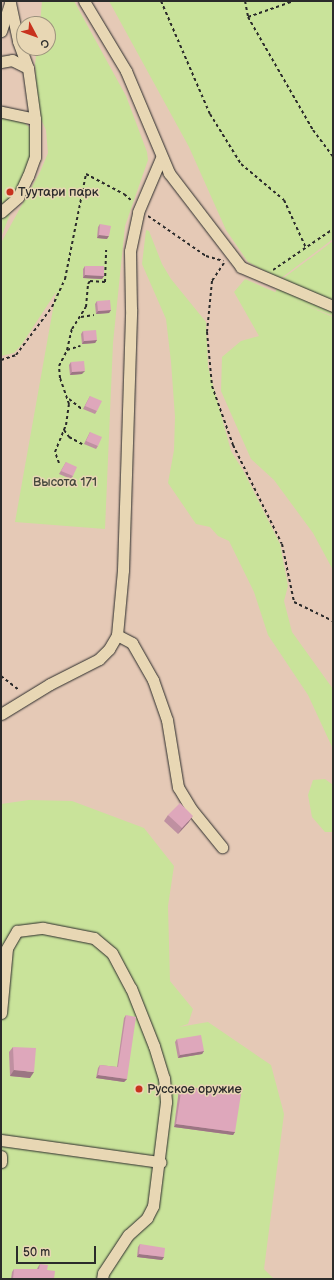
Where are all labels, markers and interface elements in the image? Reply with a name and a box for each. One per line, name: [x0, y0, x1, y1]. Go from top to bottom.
north arrow: [16, 16, 56, 56]
text: С: [37, 36, 52, 51]
place label: Туутари парк: [18, 184, 99, 200]
marker: Туутари парк: [5, 187, 15, 197]
park label: Высота 171: [33, 474, 97, 490]
place label: Русское оружие: [147, 1081, 242, 1097]
marker: Русское оружие: [134, 1084, 144, 1094]
scale bar: [18, 1238, 98, 1264]
text: 50 m: [23, 1245, 50, 1260]

